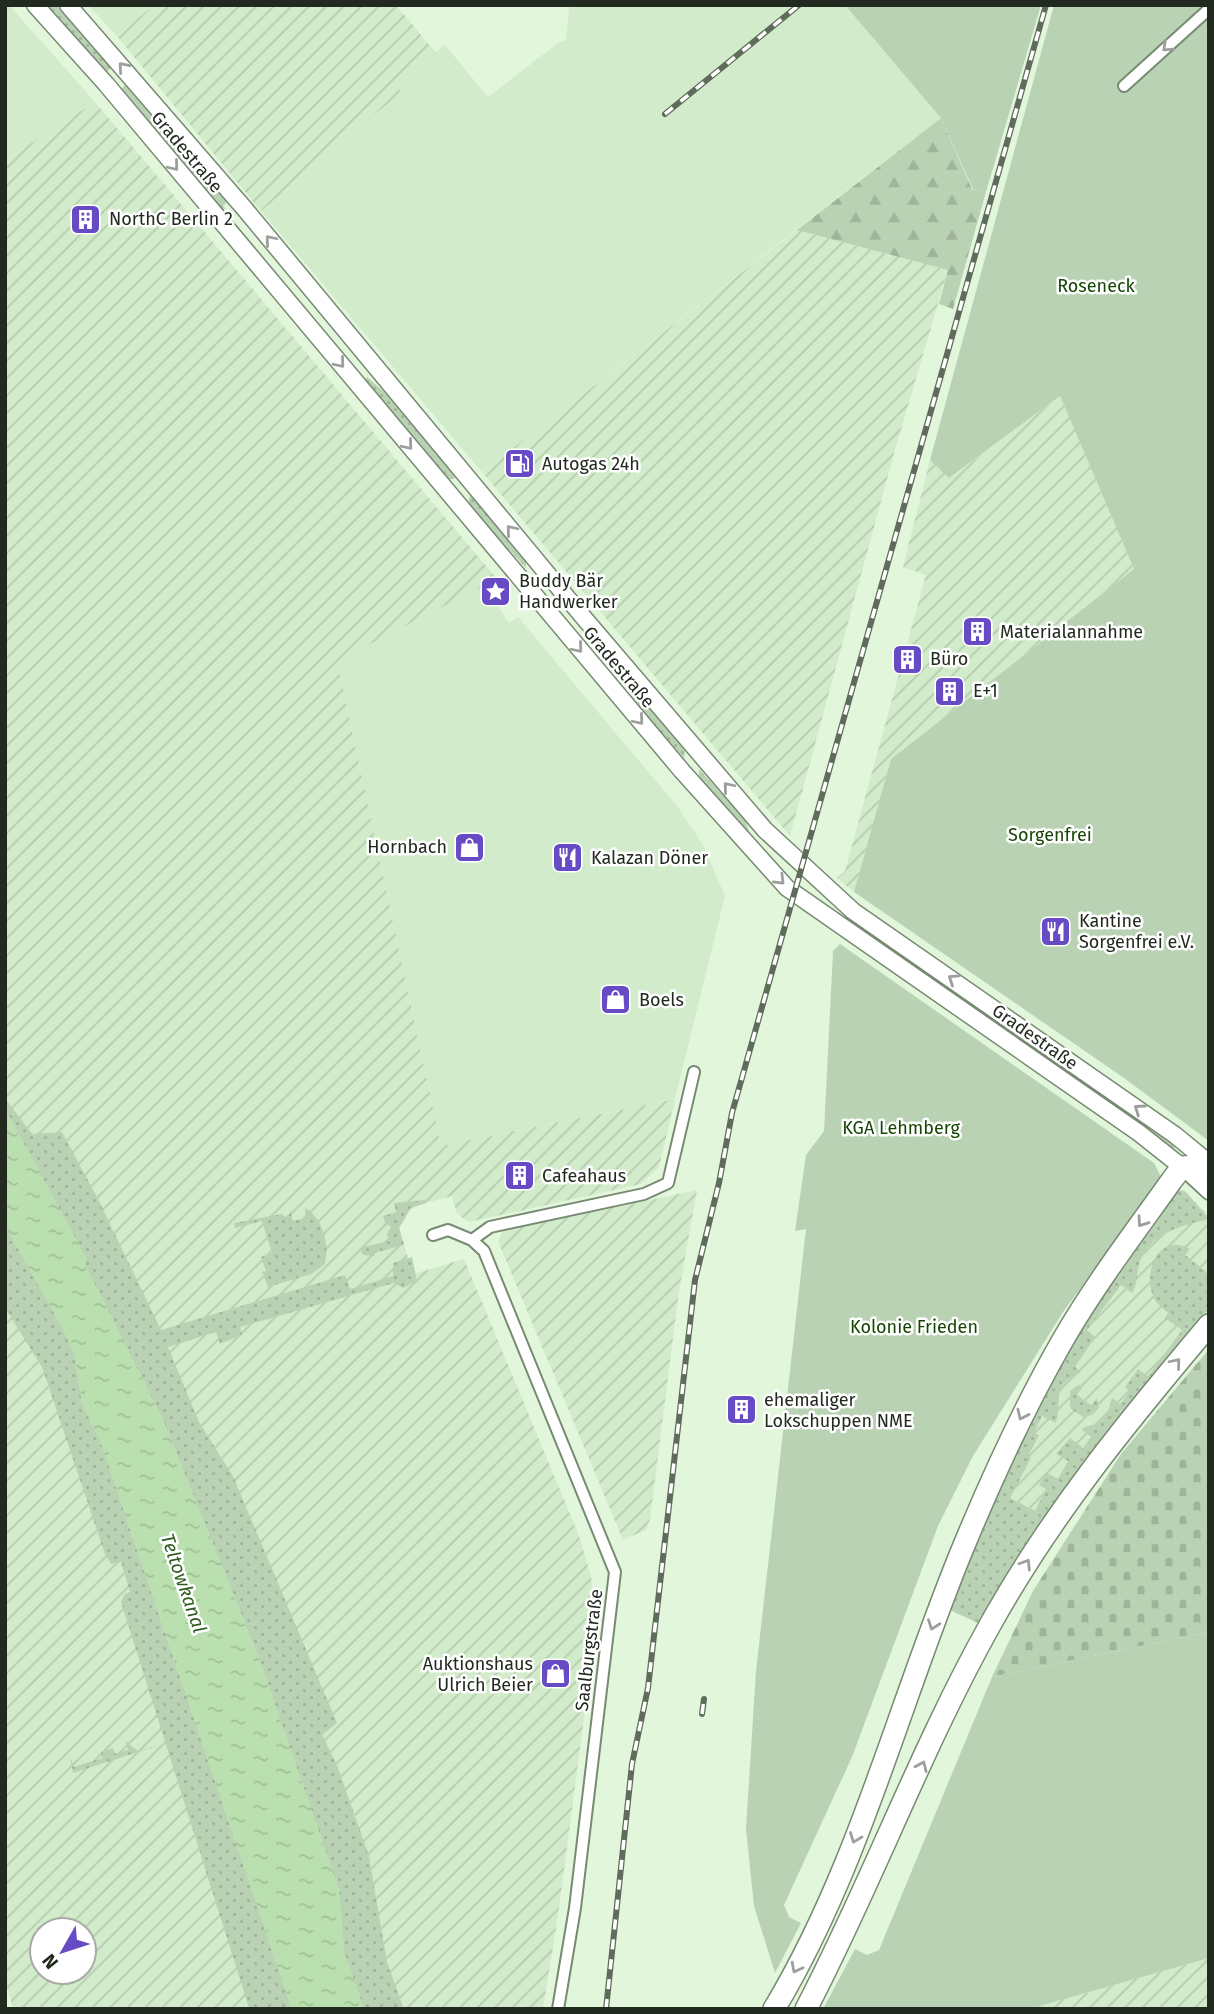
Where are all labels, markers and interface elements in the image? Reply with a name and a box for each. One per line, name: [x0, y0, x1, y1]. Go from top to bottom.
one-way arrow: [1162, 39, 1175, 52]
one-way arrow: [119, 62, 131, 75]
street label: Gradestraße: [147, 107, 227, 197]
one-way arrow: [165, 158, 178, 170]
building icon: NorthC Berlin 2: [69, 202, 103, 236]
place label: NorthC Berlin 2: [109, 208, 233, 230]
one-way arrow: [266, 235, 278, 248]
park label: Roseneck: [1057, 275, 1136, 297]
one-way arrow: [331, 356, 344, 368]
one-way arrow: [400, 436, 412, 449]
fuel station icon: Autogas 24h: [502, 447, 536, 481]
place label: Autogas 24h: [542, 453, 640, 475]
one-way arrow: [507, 525, 519, 538]
place label: Buddy Bär Handwerker: [519, 570, 618, 613]
place icon: Buddy Bär Handwerker: [479, 574, 513, 608]
building icon: Materialannahme: [960, 615, 994, 649]
place label: Materialannahme: [1000, 621, 1143, 643]
street label: Gradestraße: [579, 622, 659, 712]
one-way arrow: [570, 639, 582, 652]
building icon: Büro: [890, 642, 924, 676]
place label: Büro: [930, 648, 968, 670]
building icon: E+1: [933, 674, 967, 708]
place label: E+1: [973, 680, 998, 702]
one-way arrow: [631, 712, 643, 725]
one-way arrow: [724, 782, 736, 795]
park label: Sorgenfrei: [1008, 824, 1092, 846]
shop icon: Hornbach: [453, 830, 487, 864]
place label: Hornbach: [367, 836, 447, 858]
restaurant icon: Kalazan Döner: [551, 841, 585, 875]
place label: Kalazan Döner: [591, 847, 708, 869]
one-way arrow: [771, 872, 784, 885]
place label: Kantine Sorgenfrei e.V.: [1079, 910, 1194, 953]
restaurant icon: Kantine Sorgenfrei e.V.: [1039, 914, 1073, 948]
one-way arrow: [947, 974, 960, 987]
shop icon: Boels: [599, 983, 633, 1017]
place label: Boels: [639, 989, 684, 1011]
street label: Gradestraße: [988, 999, 1082, 1075]
one-way arrow: [1134, 1105, 1147, 1117]
park label: KGA Lehmberg: [842, 1117, 960, 1139]
building icon: Cafeahaus: [502, 1159, 536, 1193]
place label: Cafeahaus: [542, 1165, 626, 1187]
one-way arrow: [1138, 1214, 1150, 1227]
park label: Kolonie Frieden: [850, 1316, 978, 1338]
one-way arrow: [1168, 1359, 1181, 1371]
place label: ehemaliger Lokschuppen NME: [764, 1389, 913, 1432]
building icon: ehemaliger Lokschuppen NME: [724, 1393, 758, 1427]
one-way arrow: [1017, 1408, 1031, 1420]
water label: Teltowkanal: [156, 1531, 211, 1636]
one-way arrow: [1017, 1559, 1030, 1572]
street label: Saalburgstraße: [571, 1588, 607, 1712]
one-way arrow: [928, 1618, 942, 1630]
place label: Auktionshaus Ulrich Beier: [423, 1653, 533, 1696]
shop icon: Auktionshaus Ulrich Beier: [539, 1657, 573, 1691]
one-way arrow: [913, 1761, 927, 1773]
one-way arrow: [850, 1832, 864, 1844]
north arrow: [28, 1916, 98, 1986]
text: N: [37, 1949, 63, 1974]
one-way arrow: [790, 1961, 804, 1973]

